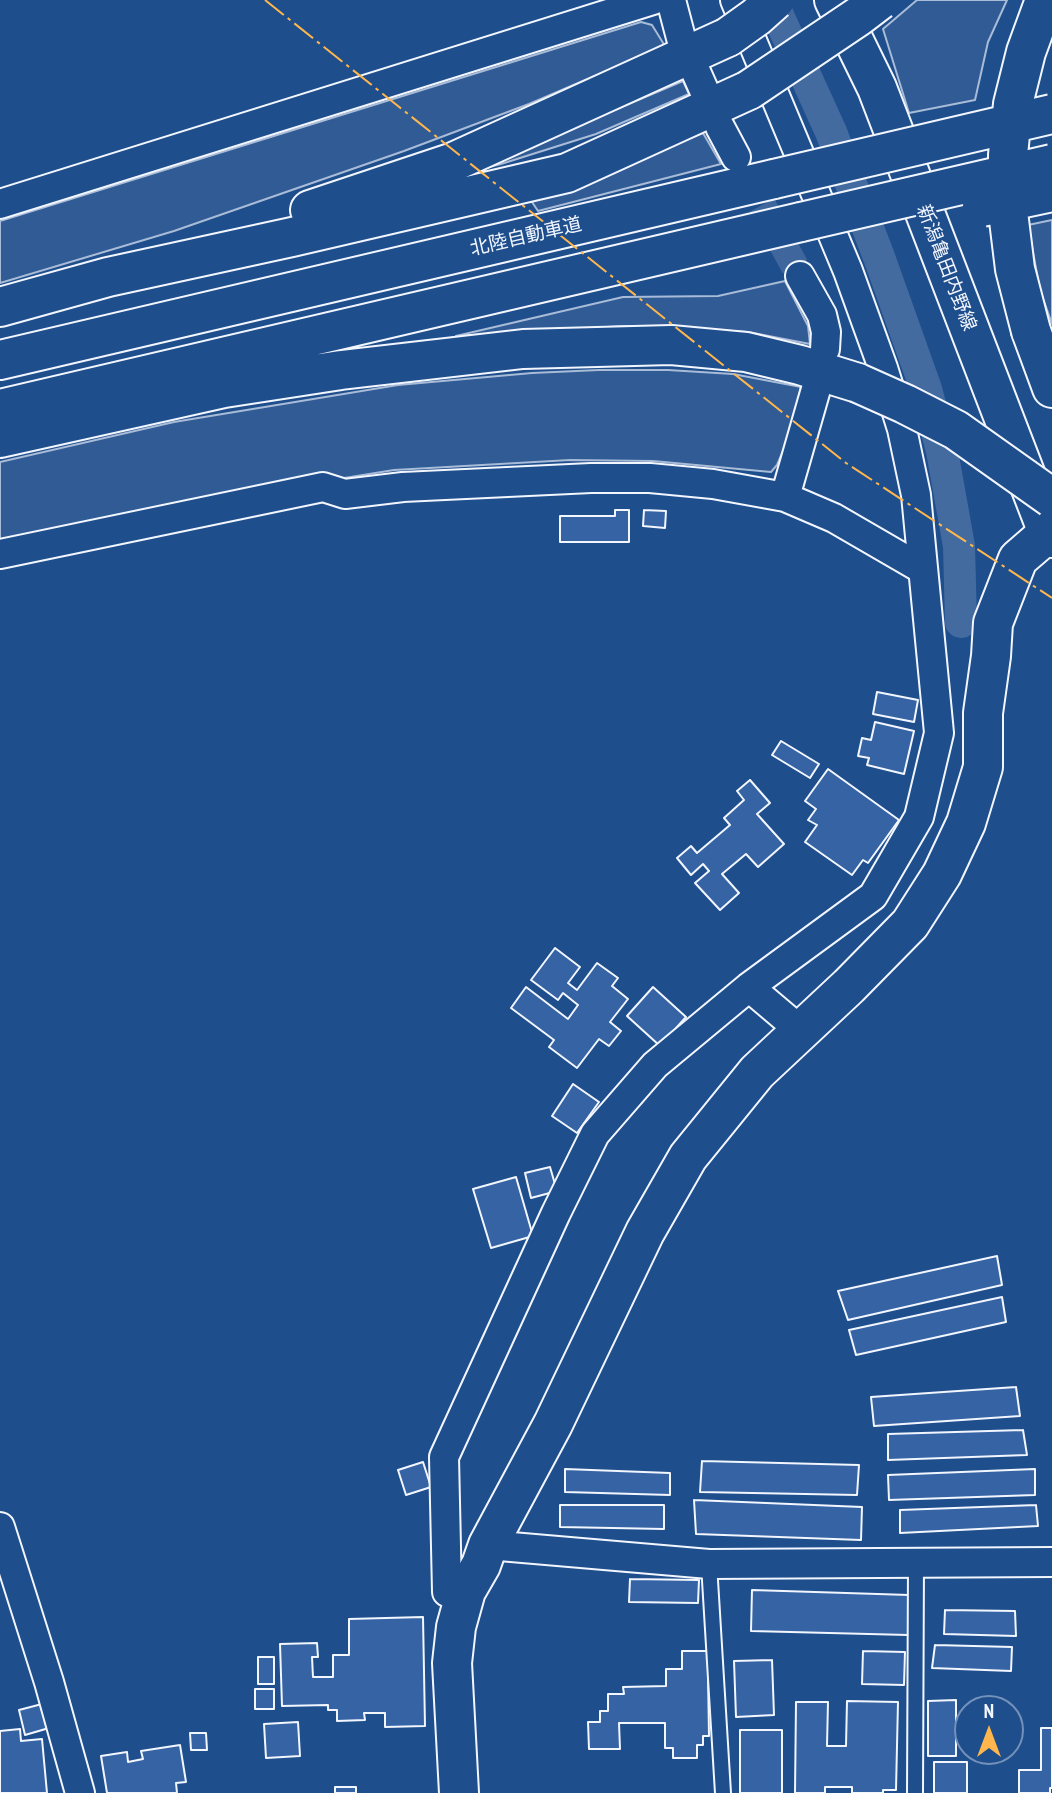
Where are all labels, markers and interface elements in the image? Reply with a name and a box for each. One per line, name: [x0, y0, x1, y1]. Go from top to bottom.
street label: 新潟亀田内野線: [912, 202, 980, 334]
street label: 北陸自動車道: [468, 213, 584, 261]
north arrow: [954, 1695, 1024, 1765]
text: N: [984, 1699, 994, 1723]

